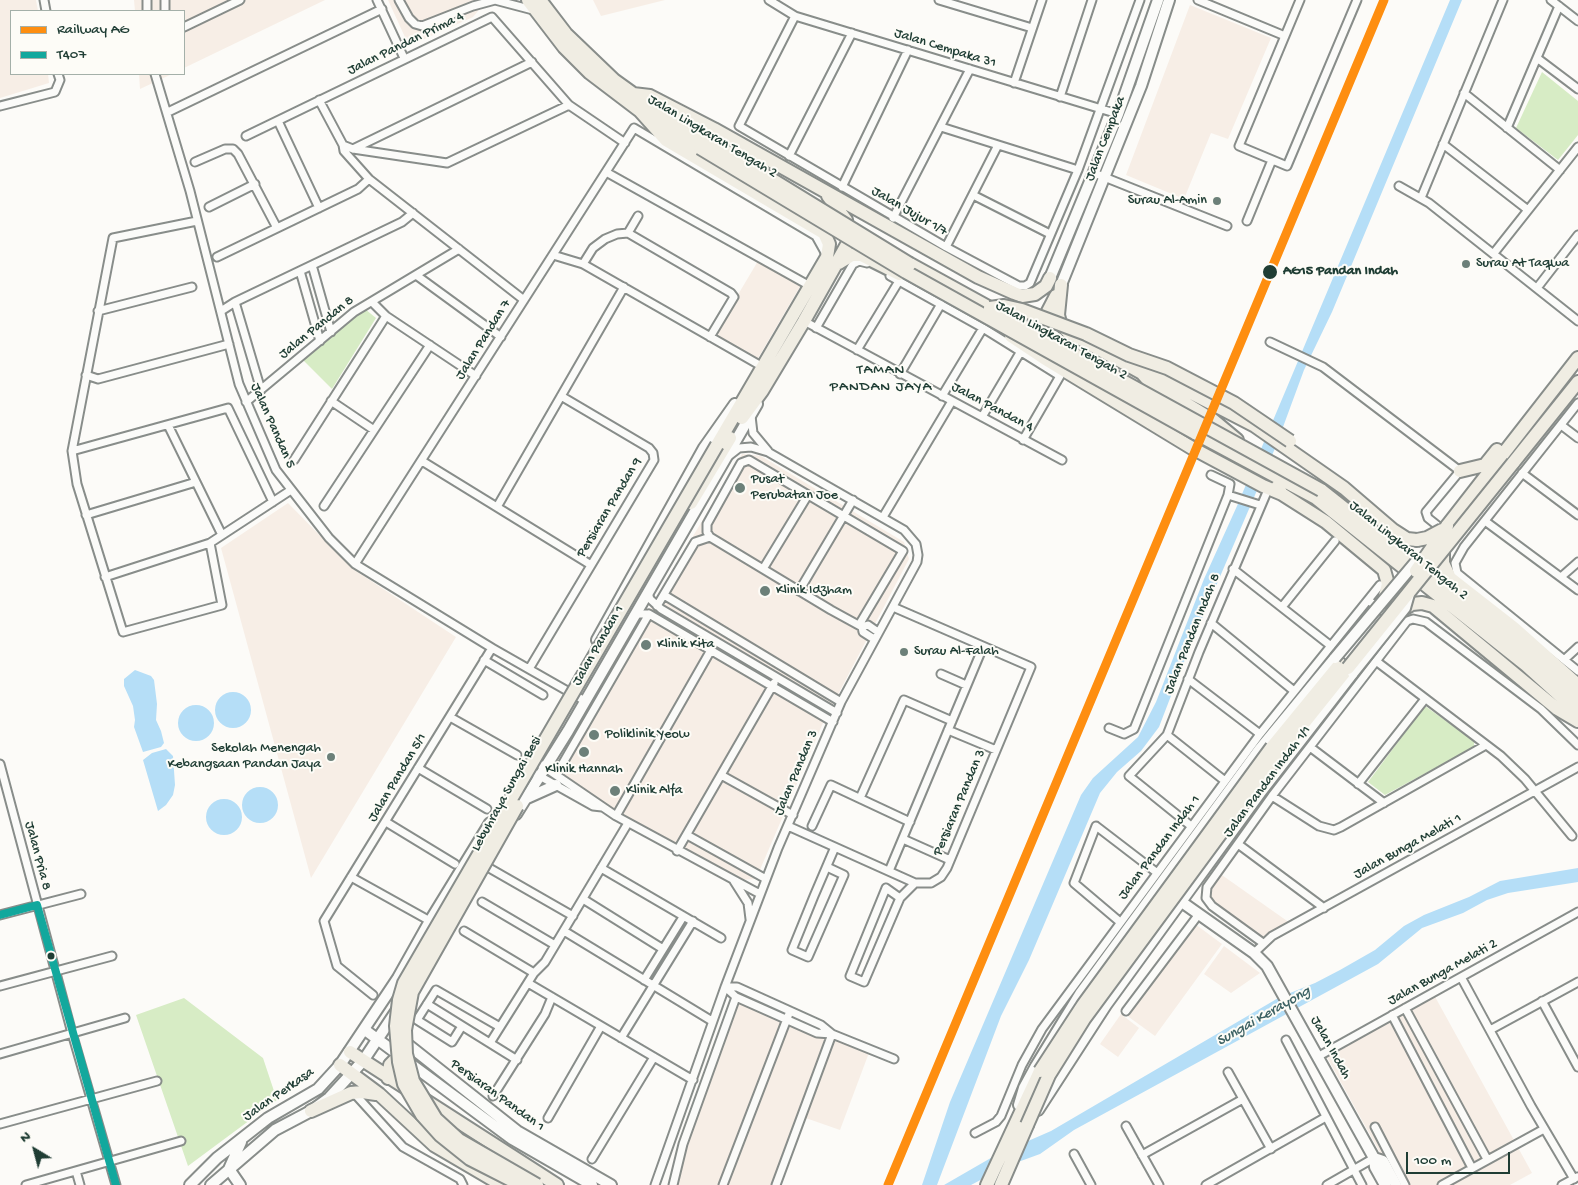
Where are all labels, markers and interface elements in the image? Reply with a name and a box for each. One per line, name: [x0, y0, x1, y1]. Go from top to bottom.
street label: Jalan Pandan Prima 4: [345, 9, 467, 79]
legend: [10, 10, 185, 75]
text: Railway AG: [57, 21, 129, 39]
street label: Jalan Cempaka 31: [892, 26, 998, 72]
text: T407: [57, 46, 86, 64]
street label: Jalan Lingkaran Tengah 2: [644, 92, 780, 182]
street label: Jalan Cempaka: [1082, 94, 1130, 184]
street label: Jalan Jujur 1/7: [868, 183, 950, 241]
place label: Surau Al-Amin: [1128, 193, 1207, 209]
marker: Surau Al-Amin: [1211, 195, 1223, 207]
place label: Surau At Taqwa: [1476, 256, 1569, 272]
marker: Surau At Taqwa: [1460, 258, 1472, 270]
marker: AG15 Pandan Indah: [1261, 263, 1279, 281]
place label: AG15 Pandan Indah: [1283, 264, 1398, 280]
street label: Jalan Pandan 8: [276, 293, 358, 363]
street label: Jalan Pandan 7: [453, 297, 515, 383]
street label: Jalan Lingkaran Tengah 2: [992, 298, 1130, 384]
district label: TAMAN PANDAN JAYA: [828, 362, 934, 397]
street label: Jalan Pandan 4: [948, 379, 1036, 437]
street label: Jalan Pandan 5: [246, 381, 298, 471]
street label: Persiaran Pandan 9: [574, 455, 646, 561]
place label: Pusat Perubatan Joe: [751, 472, 838, 504]
marker: Pusat Perubatan Joe: [733, 481, 747, 495]
street label: Jalan Lingkaran Tengah 2: [1345, 498, 1471, 604]
street label: Jalan Pandan Indah 8: [1161, 571, 1225, 697]
place label: Klinik Idzham: [776, 583, 852, 599]
marker: Klinik Idzham: [758, 584, 772, 598]
street label: Jalan Pandan 1: [569, 603, 629, 689]
place label: Klinik Kita: [657, 637, 714, 653]
marker: Klinik Kita: [639, 638, 653, 652]
place label: Surau Al-Falah: [914, 644, 999, 660]
marker: Surau Al-Falah: [898, 646, 910, 658]
street label: Jalan Pandan Indah 1/1: [1220, 723, 1316, 841]
place label: Poliklinik Yeow: [605, 727, 690, 743]
marker: Poliklinik Yeow: [587, 728, 601, 742]
street label: Jalan Pandan 3: [771, 728, 823, 818]
street label: Jalan Pandan 5/1: [365, 731, 431, 825]
street label: Lebuhraya Sungai Besi: [468, 734, 546, 854]
place label: Sekolah Menengah Kebangsaan Pandan Jaya: [168, 741, 321, 774]
marker: Klinik Hannah: [577, 745, 591, 759]
street label: Persiaran Pandan 3: [930, 747, 990, 859]
marker: Sekolah Menengah Kebangsaan Pandan Jaya: [325, 751, 337, 763]
place label: Klinik Hannah: [545, 762, 623, 778]
place label: Klinik Alfa: [626, 783, 682, 799]
marker: Klinik Alfa: [608, 784, 622, 798]
street label: Jalan Pandan Indah 1: [1115, 792, 1205, 904]
street label: Jalan Bunga Melati 1: [1351, 810, 1465, 884]
street label: Jalan Pria 8: [20, 820, 54, 892]
street label: Jalan Bunga Melati 2: [1386, 936, 1500, 1010]
unlabelled marker: [46, 951, 56, 961]
water label: Sungai Kerayong: [1214, 983, 1314, 1051]
street label: Jalan Indah: [1306, 1014, 1354, 1082]
street label: Persiaran Pandan 1: [447, 1056, 547, 1136]
street label: Jalan Perkasa: [240, 1064, 318, 1126]
north arrow: [10, 1125, 60, 1175]
text: N: [17, 1128, 34, 1147]
scale bar: [1408, 1142, 1512, 1174]
text: 100 m: [1414, 1152, 1451, 1170]

